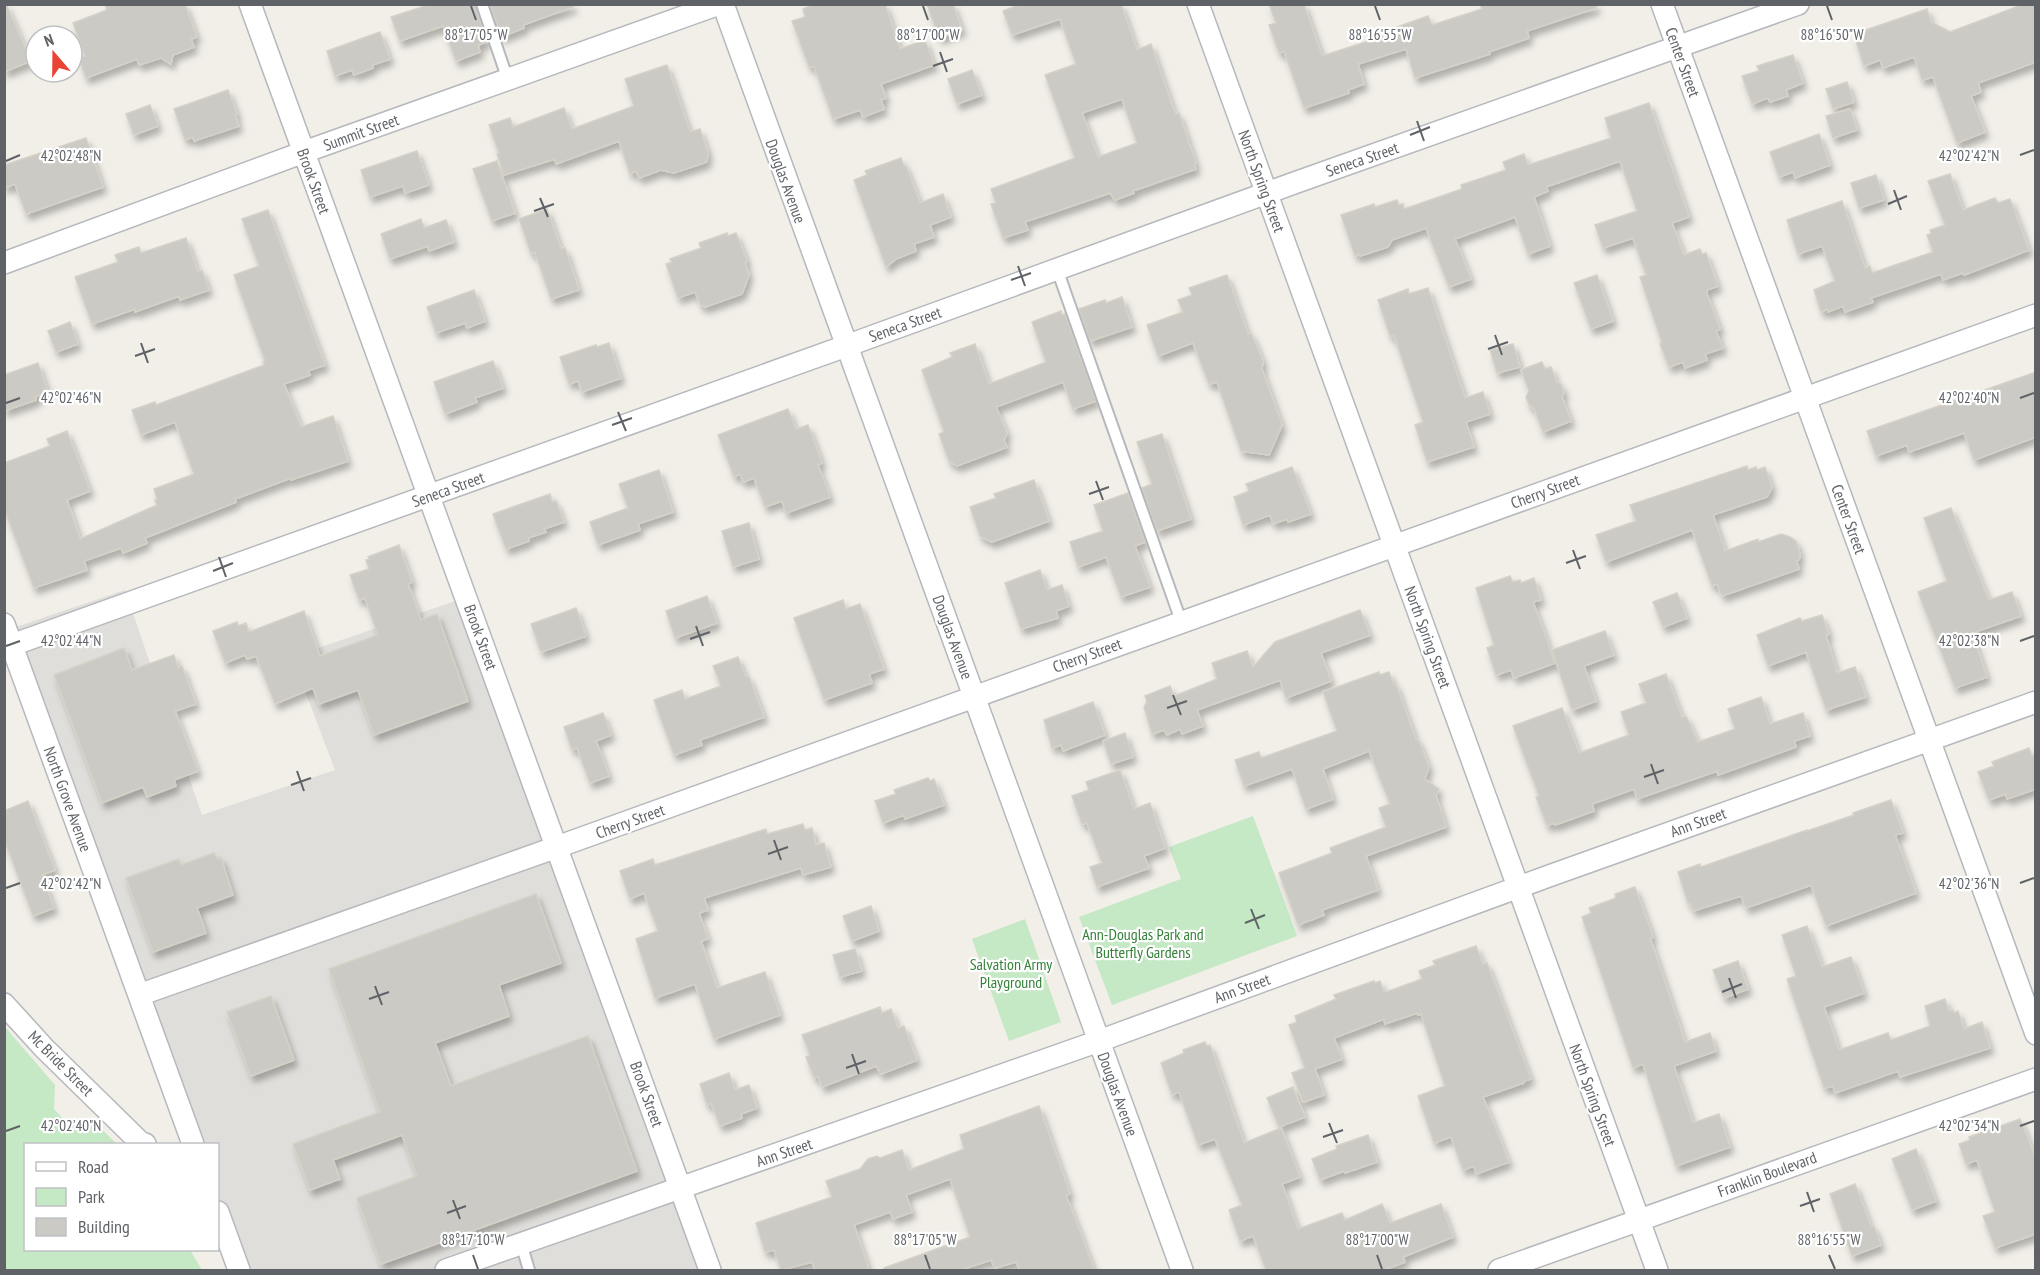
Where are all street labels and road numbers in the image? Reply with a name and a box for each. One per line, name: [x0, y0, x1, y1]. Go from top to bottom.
street label: Center Street: [1661, 25, 1705, 100]
street label: Summit Street: [320, 109, 402, 155]
street label: North Spring Street: [1234, 127, 1290, 235]
street label: Douglas Avenue: [762, 136, 810, 226]
street label: Seneca Street: [1323, 137, 1402, 181]
street label: Brook Street: [293, 146, 335, 217]
street label: Seneca Street: [866, 301, 944, 346]
street label: Seneca Street: [409, 466, 487, 511]
street label: Cherry Street: [1508, 469, 1583, 513]
street label: Center Street: [1827, 482, 1871, 557]
street label: North Spring Street: [1400, 583, 1456, 691]
street label: Douglas Avenue: [929, 592, 977, 682]
street label: Brook Street: [460, 602, 502, 673]
street label: Cherry Street: [1050, 633, 1125, 677]
street label: North Grove Avenue: [40, 744, 96, 854]
street label: Cherry Street: [593, 799, 668, 843]
street label: Ann Street: [1667, 802, 1729, 841]
street label: Ann Street: [1211, 968, 1273, 1007]
street label: Mc Bride Street: [24, 1026, 98, 1100]
street label: North Spring Street: [1565, 1041, 1621, 1149]
street label: Douglas Avenue: [1094, 1049, 1142, 1139]
street label: Brook Street: [626, 1059, 668, 1130]
street label: Ann Street: [753, 1133, 815, 1171]
street label: Franklin Boulevard: [1715, 1147, 1819, 1201]

